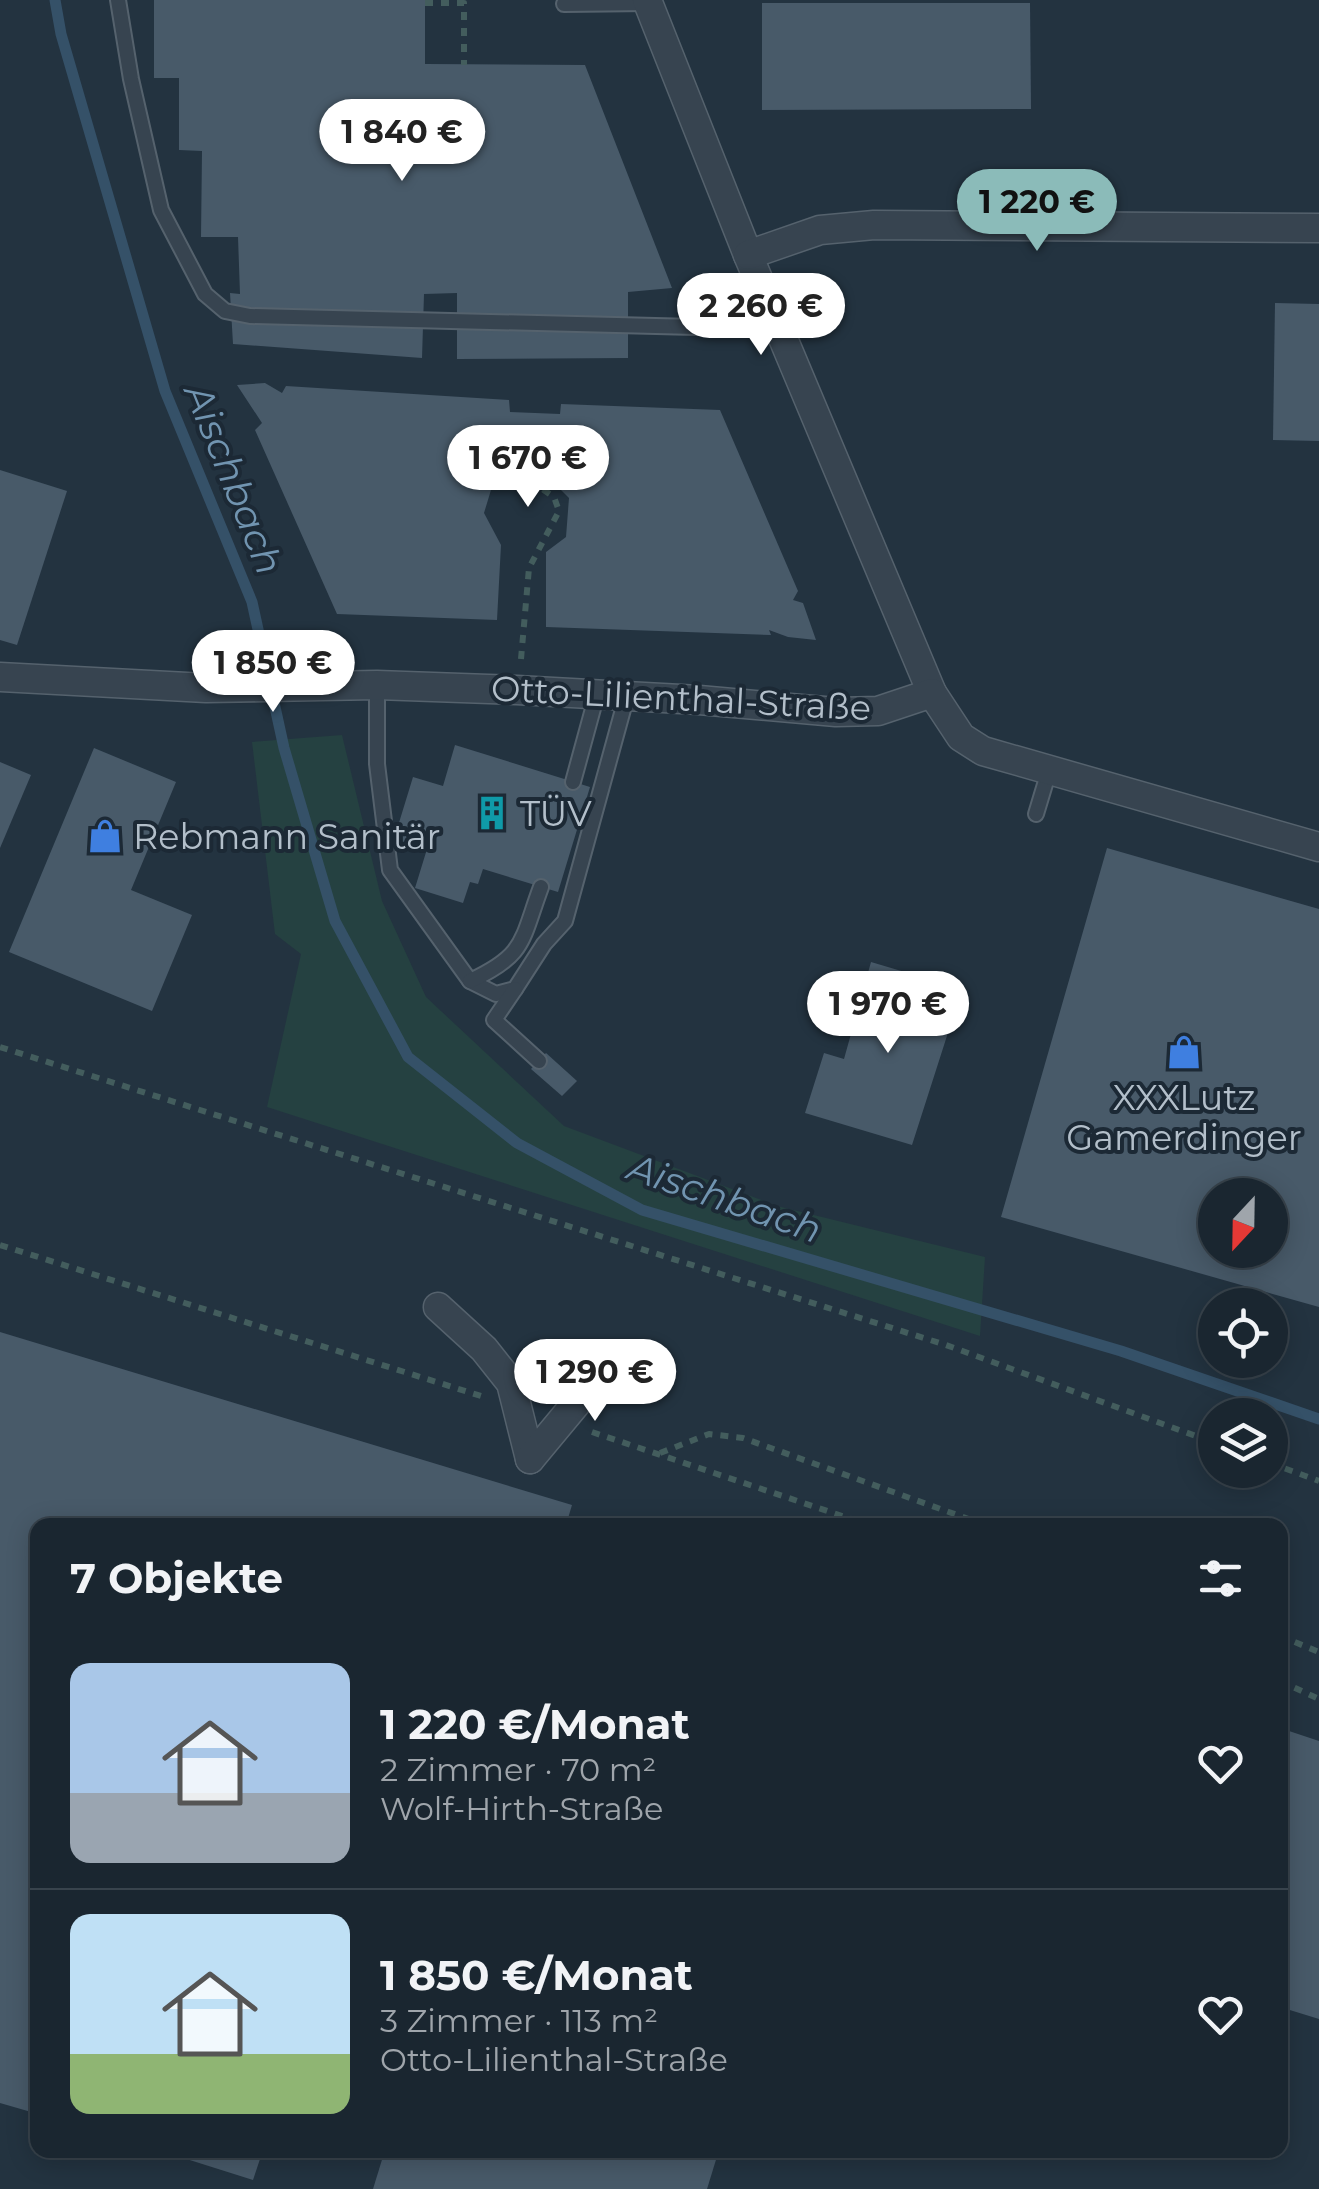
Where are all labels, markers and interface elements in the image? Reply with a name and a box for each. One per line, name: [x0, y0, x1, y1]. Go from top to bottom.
pin: 1 840 €: [310, 99, 494, 184]
text: 1 840 €: [341, 112, 463, 151]
pin: 1 220 €: [945, 169, 1129, 254]
text: 1 220 €: [979, 182, 1095, 221]
pin: 2 260 €: [669, 273, 853, 358]
text: 2 260 €: [699, 286, 823, 325]
water label: Aischbach: [174, 375, 293, 581]
pin: 1 670 €: [436, 425, 620, 510]
text: 1 670 €: [469, 438, 587, 477]
pin: 1 850 €: [181, 630, 365, 715]
text: 1 850 €: [214, 643, 332, 682]
street label: Otto-Lilienthal-Straße: [490, 667, 872, 729]
place label: TÜV: [520, 792, 592, 835]
building icon: TÜV: [473, 794, 511, 832]
place label: Rebmann Sanitär: [133, 815, 441, 858]
shop icon: Rebmann Sanitär: [86, 817, 124, 855]
pin: 1 970 €: [796, 971, 980, 1056]
text: 1 970 €: [829, 984, 947, 1023]
shop icon: XXXLutz Gamerdinger: [1165, 1033, 1203, 1071]
place label: XXXLutz Gamerdinger: [1066, 1076, 1302, 1159]
water label: Aischbach: [620, 1142, 828, 1253]
north arrow: [1198, 1178, 1288, 1268]
map controls: [1198, 1178, 1288, 1488]
button: locate: [1198, 1288, 1288, 1378]
pin: 1 290 €: [503, 1339, 687, 1424]
text: 1 290 €: [536, 1352, 654, 1391]
button: layers: [1198, 1398, 1288, 1488]
icon: filters: [1193, 1551, 1248, 1606]
text: 7 Objekte: [70, 1552, 283, 1604]
text: 1 220 €/Monat: [380, 1698, 690, 1750]
icon: home: [150, 1703, 270, 1823]
icon: heart: [1193, 1736, 1248, 1791]
text: 2 Zimmer · 70 m²: [380, 1750, 656, 1789]
text: Wolf-Hirth-Straße: [380, 1789, 663, 1828]
text: 1 850 €/Monat: [380, 1949, 693, 2001]
icon: home: [150, 1954, 270, 2074]
icon: heart: [1193, 1987, 1248, 2042]
text: 3 Zimmer · 113 m²: [380, 2001, 658, 2040]
text: Otto-Lilienthal-Straße: [380, 2040, 728, 2079]

